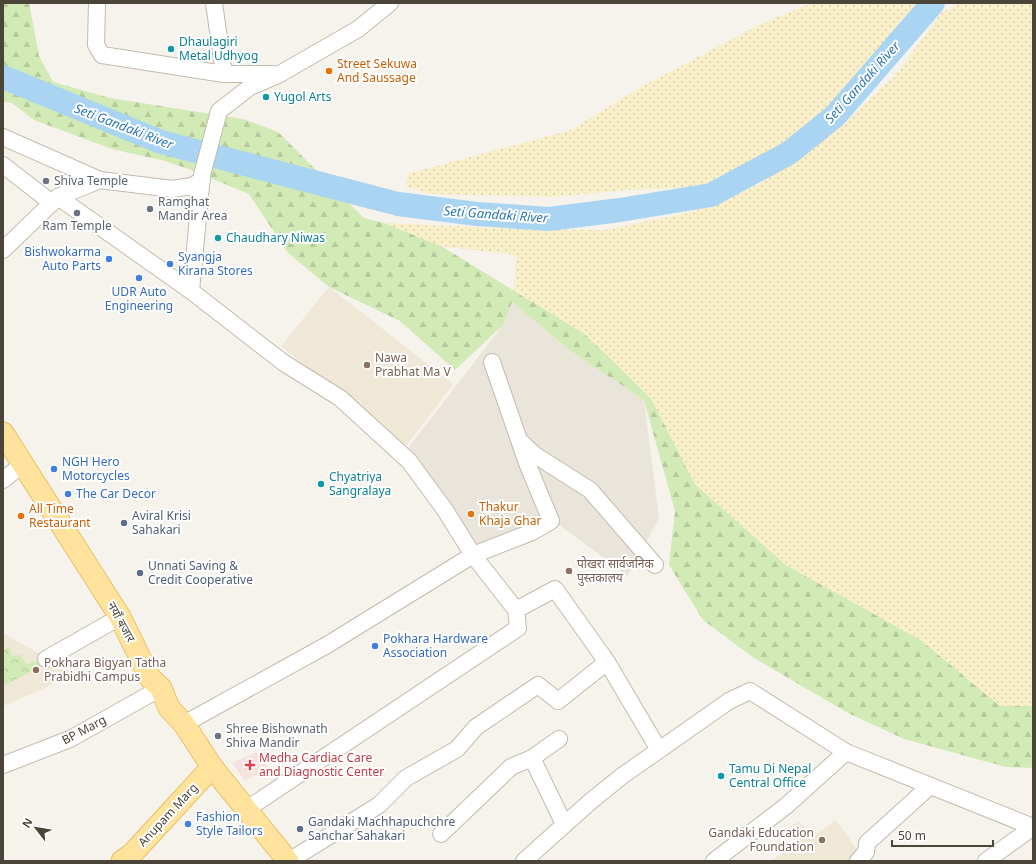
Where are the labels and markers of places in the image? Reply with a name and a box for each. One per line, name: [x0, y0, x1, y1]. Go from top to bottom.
place label: Dhaulagiri Metal Udhyog: [179, 33, 258, 64]
marker: Dhaulagiri Metal Udhyog: [166, 44, 176, 54]
place label: Street Sekuwa And Saussage: [337, 55, 417, 86]
marker: Street Sekuwa And Saussage: [324, 66, 334, 76]
place label: Yugol Arts: [274, 88, 332, 105]
marker: Yugol Arts: [261, 92, 271, 102]
place label: Shiva Temple: [54, 172, 128, 189]
marker: Shiva Temple: [41, 176, 51, 186]
place label: Ramghat Mandir Area: [158, 193, 227, 224]
marker: Ramghat Mandir Area: [145, 204, 155, 214]
marker: Ram Temple: [72, 208, 82, 218]
place label: Ram Temple: [42, 217, 112, 234]
place label: Chaudhary Niwas: [226, 229, 325, 246]
marker: Chaudhary Niwas: [213, 233, 223, 243]
place label: Bishwokarma Auto Parts: [24, 243, 101, 274]
place label: Syangja Kirana Stores: [178, 248, 253, 279]
marker: Bishwokarma Auto Parts: [104, 254, 114, 264]
marker: Syangja Kirana Stores: [165, 259, 175, 269]
marker: UDR Auto Engineering: [134, 273, 144, 283]
place label: UDR Auto Engineering: [105, 283, 173, 314]
place label: Nawa Prabhat Ma V: [375, 349, 451, 380]
marker: Nawa Prabhat Ma V: [362, 360, 372, 370]
place label: NGH Hero Motorcycles: [62, 453, 130, 484]
marker: NGH Hero Motorcycles: [49, 464, 59, 474]
place label: Chyatriya Sangralaya: [329, 468, 391, 499]
marker: Chyatriya Sangralaya: [316, 479, 326, 489]
place label: The Car Decor: [76, 485, 156, 502]
marker: The Car Decor: [63, 489, 73, 499]
place label: Thakur Khaja Ghar: [479, 498, 541, 529]
place label: All Time Restaurant: [29, 500, 91, 531]
place label: Aviral Krisi Sahakari: [132, 507, 191, 538]
marker: Thakur Khaja Ghar: [466, 509, 476, 519]
marker: All Time Restaurant: [16, 511, 26, 521]
marker: Aviral Krisi Sahakari: [119, 518, 129, 528]
place label: पोखरा सार्वजनिक पुस्तकालय: [577, 555, 654, 586]
place label: Unnati Saving & Credit Cooperative: [148, 557, 253, 588]
marker: पोखरा सार्वजनिक पुस्तकालय: [564, 566, 574, 576]
marker: Unnati Saving & Credit Cooperative: [135, 568, 145, 578]
place label: Pokhara Hardware Association: [383, 630, 488, 661]
marker: Pokhara Hardware Association: [370, 641, 380, 651]
place label: Pokhara Bigyan Tatha Prabidhi Campus: [44, 654, 166, 685]
marker: Pokhara Bigyan Tatha Prabidhi Campus: [31, 665, 41, 675]
place label: Shree Bishownath Shiva Mandir: [226, 720, 328, 751]
marker: Shree Bishownath Shiva Mandir: [213, 731, 223, 741]
place label: Medha Cardiac Care and Diagnostic Center: [259, 749, 384, 780]
marker: Medha Cardiac Care and Diagnostic Center: [244, 759, 256, 771]
place label: Tamu Di Nepal Central Office: [729, 760, 811, 791]
marker: Tamu Di Nepal Central Office: [716, 771, 726, 781]
place label: Fashion Style Tailors: [196, 808, 263, 839]
place label: Gandaki Machhapuchchre Sanchar Sahakari: [308, 813, 455, 844]
marker: Fashion Style Tailors: [183, 819, 193, 829]
marker: Gandaki Machhapuchchre Sanchar Sahakari: [295, 824, 305, 834]
place label: Gandaki Education Foundation: [708, 824, 814, 855]
marker: Gandaki Education Foundation: [817, 835, 827, 845]

